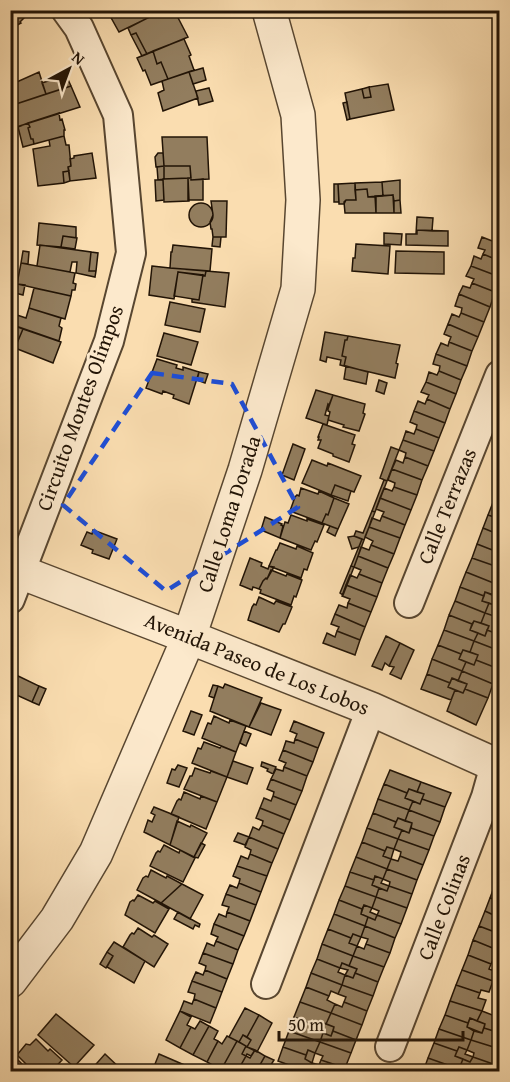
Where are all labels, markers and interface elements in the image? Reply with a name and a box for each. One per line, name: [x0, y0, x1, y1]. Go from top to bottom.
north arrow: [39, 39, 99, 99]
text: N: [67, 45, 91, 70]
street label: Circuito Montes Olimpos: [28, 301, 131, 515]
street label: Calle Loma Dorada: [189, 431, 269, 596]
street label: Calle Terrazas: [409, 443, 484, 569]
street label: Avenida Paseo de Los Lobos: [140, 604, 374, 723]
street label: Calle Colinas: [409, 849, 478, 964]
scale bar: [279, 1004, 464, 1042]
text: 50 m: [288, 1011, 324, 1038]

